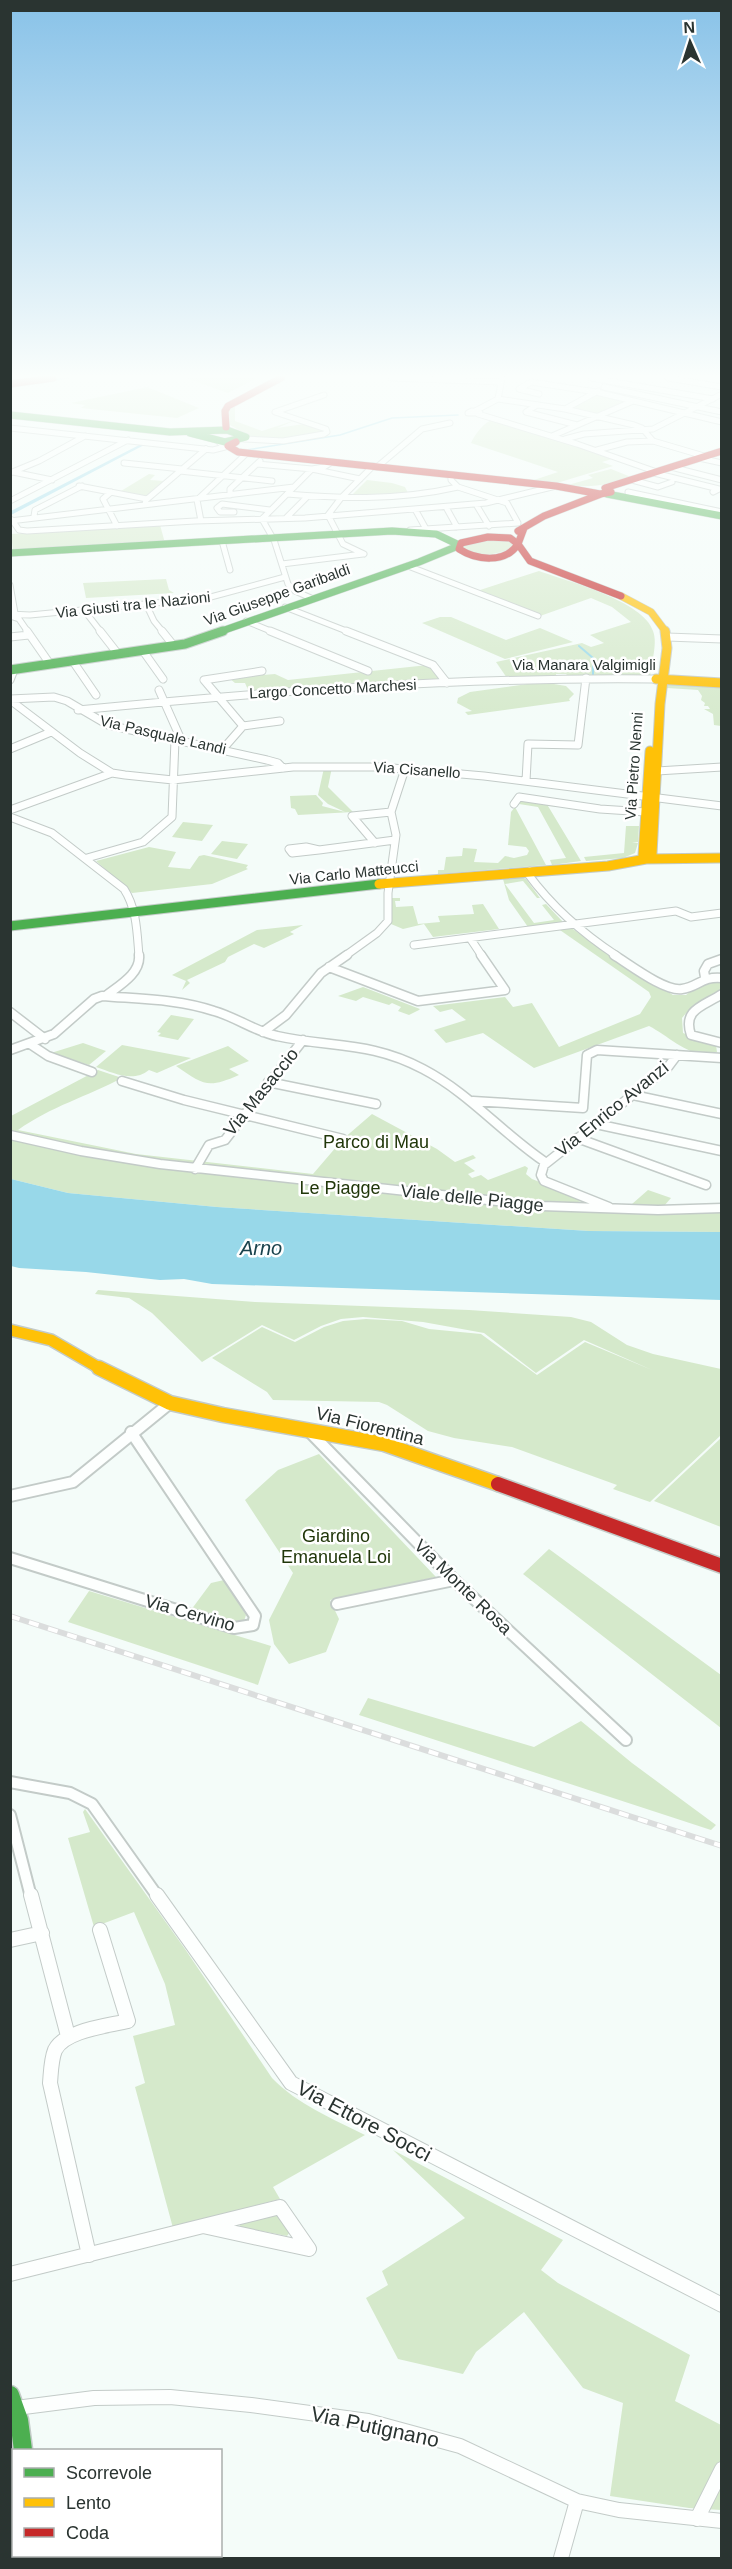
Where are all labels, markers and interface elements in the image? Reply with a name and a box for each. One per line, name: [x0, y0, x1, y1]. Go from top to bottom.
north arrow: [660, 12, 720, 72]
text: N: [683, 19, 695, 36]
street label: Via Giuseppe Garibaldi: [202, 560, 352, 629]
street label: Via Giusti tra le Nazioni: [55, 588, 211, 621]
street label: Via Manara Valgimigli: [512, 656, 656, 673]
street label: Largo Concetto Marchesi: [249, 676, 417, 701]
street label: Via Pietro Nenni: [621, 711, 646, 820]
street label: Via Pasquale Landi: [98, 712, 228, 757]
street label: Via Cisanello: [373, 758, 461, 781]
street label: Via Carlo Matteucci: [289, 857, 419, 888]
street label: Via Masaccio: [220, 1044, 302, 1140]
street label: Via Enrico Avanzi: [552, 1057, 672, 1161]
park label: Parco di Mau: [323, 1132, 429, 1152]
park label: Le Piagge: [299, 1178, 381, 1198]
street label: Viale delle Piagge: [399, 1181, 545, 1215]
water label: Arno: [239, 1237, 282, 1259]
street label: Via Fiorentina: [314, 1403, 427, 1449]
park label: Giardino Emanuela Loi: [281, 1526, 391, 1567]
street label: Via Monte Rosa: [410, 1535, 517, 1639]
street label: Via Cervino: [143, 1591, 237, 1635]
street label: Via Ettore Socci: [293, 2075, 435, 2166]
street label: Via Putignano: [309, 2402, 441, 2451]
legend: [12, 2449, 222, 2557]
text: Scorrevole: [66, 2463, 152, 2483]
text: Lento: [66, 2493, 111, 2513]
text: Coda: [66, 2523, 110, 2543]

